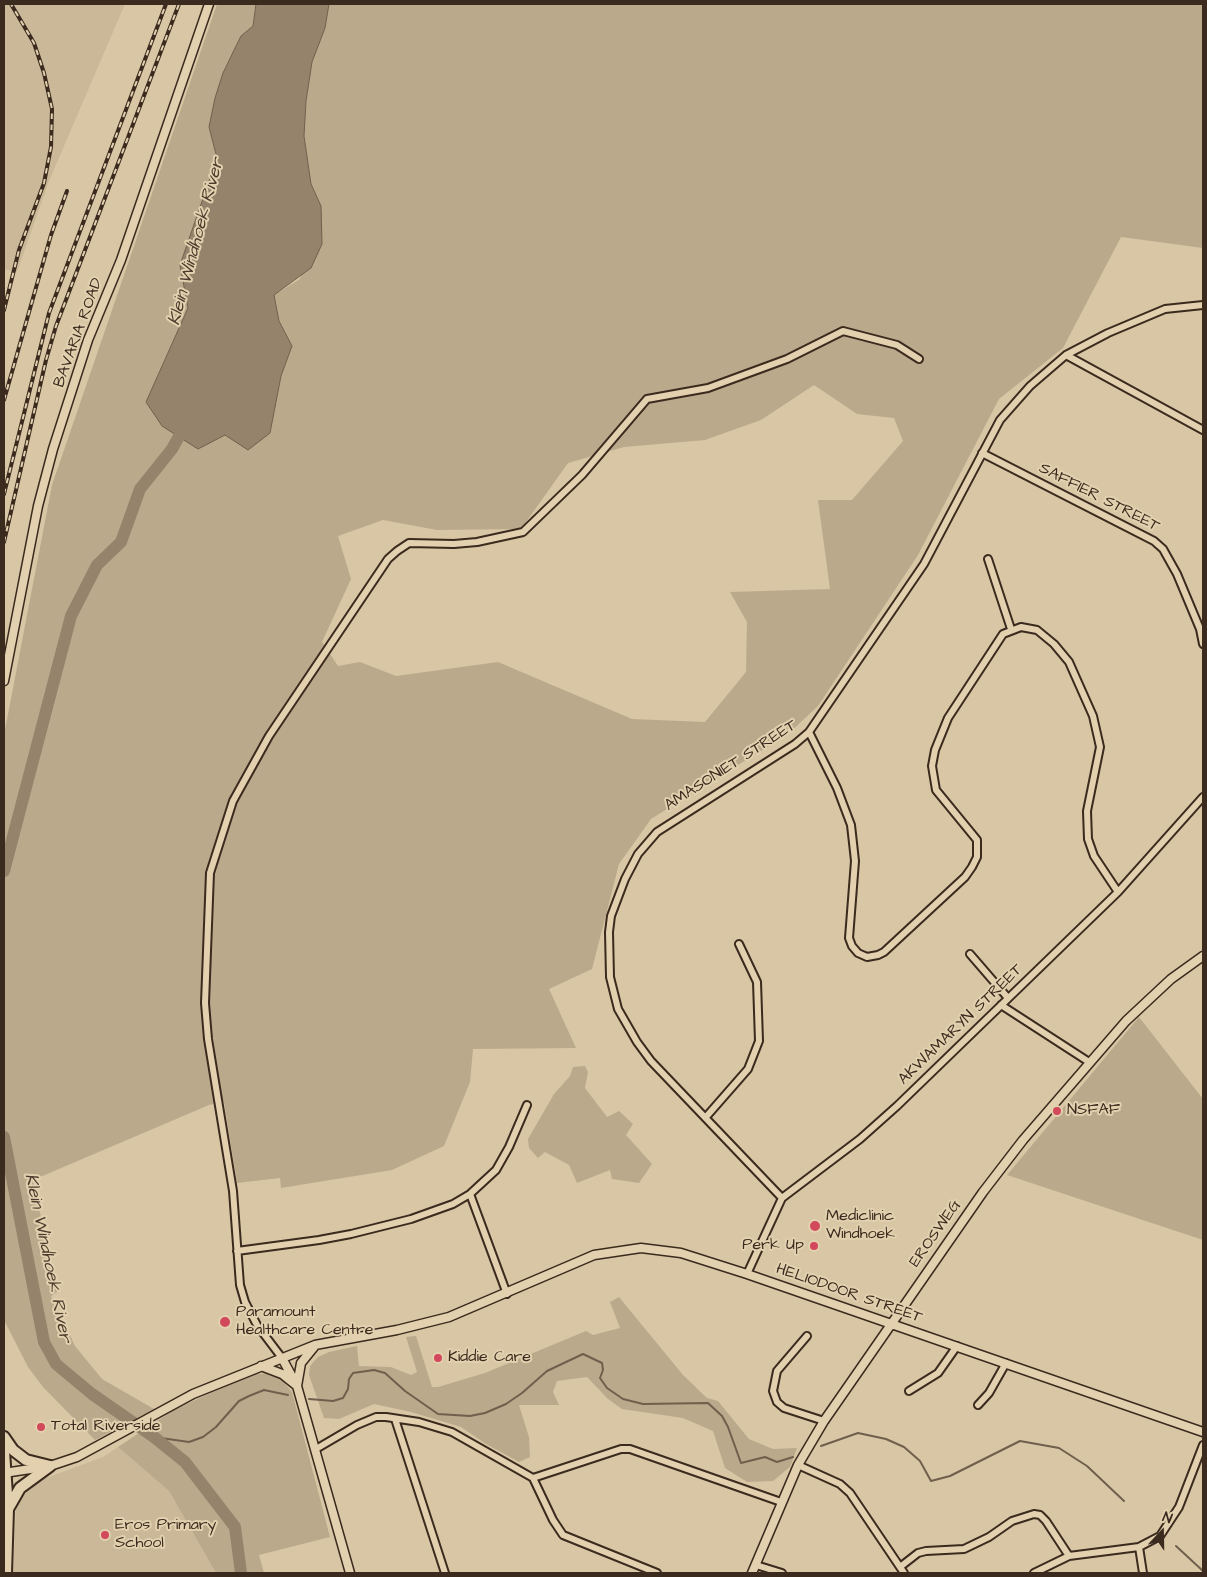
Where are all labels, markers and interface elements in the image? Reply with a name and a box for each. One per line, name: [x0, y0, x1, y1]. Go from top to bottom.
water label: Klein Windhoek River: [164, 156, 230, 328]
street label: BAVARIA ROAD: [50, 276, 108, 390]
street label: SAFFIER STREET: [1035, 459, 1163, 537]
street label: AMASONIET STREET: [661, 716, 801, 816]
street label: AKWAMARYN STREET: [895, 961, 1027, 1089]
place label: NSFAF: [1067, 1101, 1120, 1121]
marker: NSFAF: [1051, 1105, 1063, 1117]
water label: Klein Windhoek River: [19, 1172, 75, 1344]
street label: EROSWEG: [906, 1197, 966, 1271]
place label: Mediclinic Windhoek: [826, 1207, 895, 1245]
marker: Mediclinic Windhoek: [808, 1219, 822, 1233]
place label: Perk Up: [742, 1236, 804, 1256]
marker: Perk Up: [808, 1240, 820, 1252]
street label: HELIODOOR STREET: [773, 1260, 925, 1328]
place label: Paramount Healthcare Centre: [236, 1303, 373, 1341]
marker: Paramount Healthcare Centre: [218, 1315, 232, 1329]
place label: Kiddie Care: [448, 1348, 531, 1368]
marker: Kiddie Care: [432, 1352, 444, 1364]
place label: Total Riverside: [51, 1417, 160, 1437]
marker: Total Riverside: [35, 1421, 47, 1433]
north arrow: [1137, 1507, 1187, 1557]
text: N: [1160, 1507, 1175, 1529]
place label: Eros Primary School: [115, 1516, 216, 1554]
marker: Eros Primary School: [99, 1529, 111, 1541]

